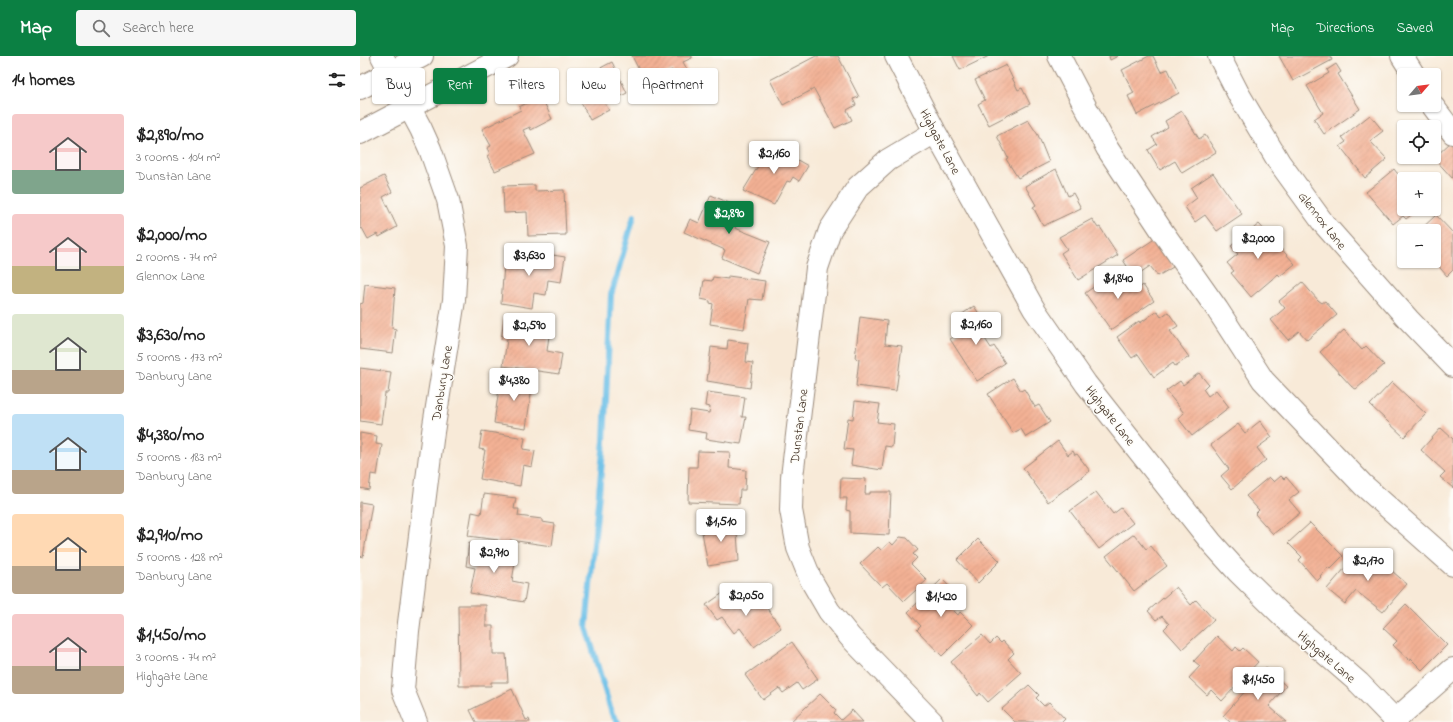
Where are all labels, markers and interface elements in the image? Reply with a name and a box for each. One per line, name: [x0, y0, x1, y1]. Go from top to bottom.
search box: [76, 10, 356, 46]
text: Map: [20, 15, 52, 42]
icon: search: [90, 17, 112, 39]
text: Search here: [122, 17, 194, 39]
text: Map: [1271, 18, 1294, 39]
text: Directions: [1316, 18, 1374, 39]
text: Saved: [1396, 18, 1433, 39]
text: 14 homes: [12, 68, 75, 93]
chip: Buy: [372, 68, 425, 104]
chip: Rent: [433, 68, 487, 104]
chip: Filters: [495, 68, 559, 104]
chip: New: [567, 68, 620, 104]
chip: Apartment: [628, 68, 718, 104]
north arrow: [1397, 68, 1441, 112]
map controls: [1397, 68, 1441, 268]
icon: filters: [326, 69, 348, 91]
street label: Highgate Lane: [914, 106, 965, 178]
button: locate: [1397, 120, 1441, 164]
text: $2,890/mo: [136, 123, 204, 148]
icon: home: [44, 130, 92, 178]
pin: $2,160: [741, 141, 807, 175]
text: $2,160: [758, 144, 790, 163]
text: 3 rooms · 104 m²: [136, 148, 220, 167]
text: Dunstan Lane: [136, 167, 211, 186]
button: +: [1397, 172, 1441, 216]
street label: Glennox Lane: [1293, 188, 1351, 254]
pin: $2,890: [696, 201, 762, 235]
text: $2,890: [714, 204, 744, 223]
text: $2,000/mo: [136, 223, 207, 248]
button: −: [1397, 224, 1441, 268]
pin: $2,000: [1225, 226, 1291, 260]
text: $2,000: [1241, 229, 1275, 248]
icon: home: [44, 230, 92, 278]
pin: $3,630: [496, 243, 562, 277]
text: $3,630: [513, 246, 545, 265]
text: 2 rooms · 74 m²: [136, 248, 217, 267]
pin: $1,840: [1085, 266, 1151, 300]
text: Glennox Lane: [136, 267, 205, 286]
text: $1,840: [1103, 269, 1133, 288]
pin: $2,160: [943, 312, 1009, 346]
pin: $2,590: [496, 313, 562, 347]
text: $2,160: [960, 315, 992, 334]
text: $2,590: [512, 316, 546, 335]
text: $3,630/mo: [136, 323, 205, 348]
icon: home: [44, 330, 92, 378]
street label: Danbury Lane: [427, 344, 459, 423]
text: 5 rooms · 173 m²: [136, 348, 222, 367]
text: Danbury Lane: [136, 367, 212, 386]
pin: $4,380: [481, 368, 547, 402]
text: $4,380: [498, 371, 530, 390]
street label: Highgate Lane: [1079, 382, 1140, 451]
street label: Dunstan Lane: [785, 388, 814, 466]
text: $4,380/mo: [136, 423, 204, 448]
icon: home: [44, 430, 92, 478]
text: 5 rooms · 183 m²: [136, 448, 222, 467]
text: Danbury Lane: [136, 467, 212, 486]
pin: $1,510: [688, 509, 754, 543]
text: $1,510: [705, 512, 737, 531]
text: $2,910/mo: [136, 523, 203, 548]
icon: home: [44, 530, 92, 578]
pin: $2,910: [461, 540, 527, 574]
text: $2,910: [479, 543, 509, 562]
text: 5 rooms · 128 m²: [136, 548, 223, 567]
pin: $2,170: [1335, 548, 1401, 582]
text: $2,170: [1352, 551, 1384, 570]
text: Danbury Lane: [136, 567, 212, 586]
pin: $2,050: [713, 583, 779, 617]
pin: $1,420: [908, 584, 974, 618]
text: $2,050: [728, 586, 764, 605]
text: $1,420: [925, 587, 957, 606]
text: $1,450/mo: [136, 623, 206, 648]
street label: Highgate Lane: [1292, 626, 1359, 689]
icon: home: [44, 630, 92, 678]
text: 3 rooms · 74 m²: [136, 648, 216, 667]
text: Highgate Lane: [136, 667, 208, 686]
pin: $1,450: [1225, 667, 1291, 701]
text: $1,450: [1242, 670, 1274, 689]

